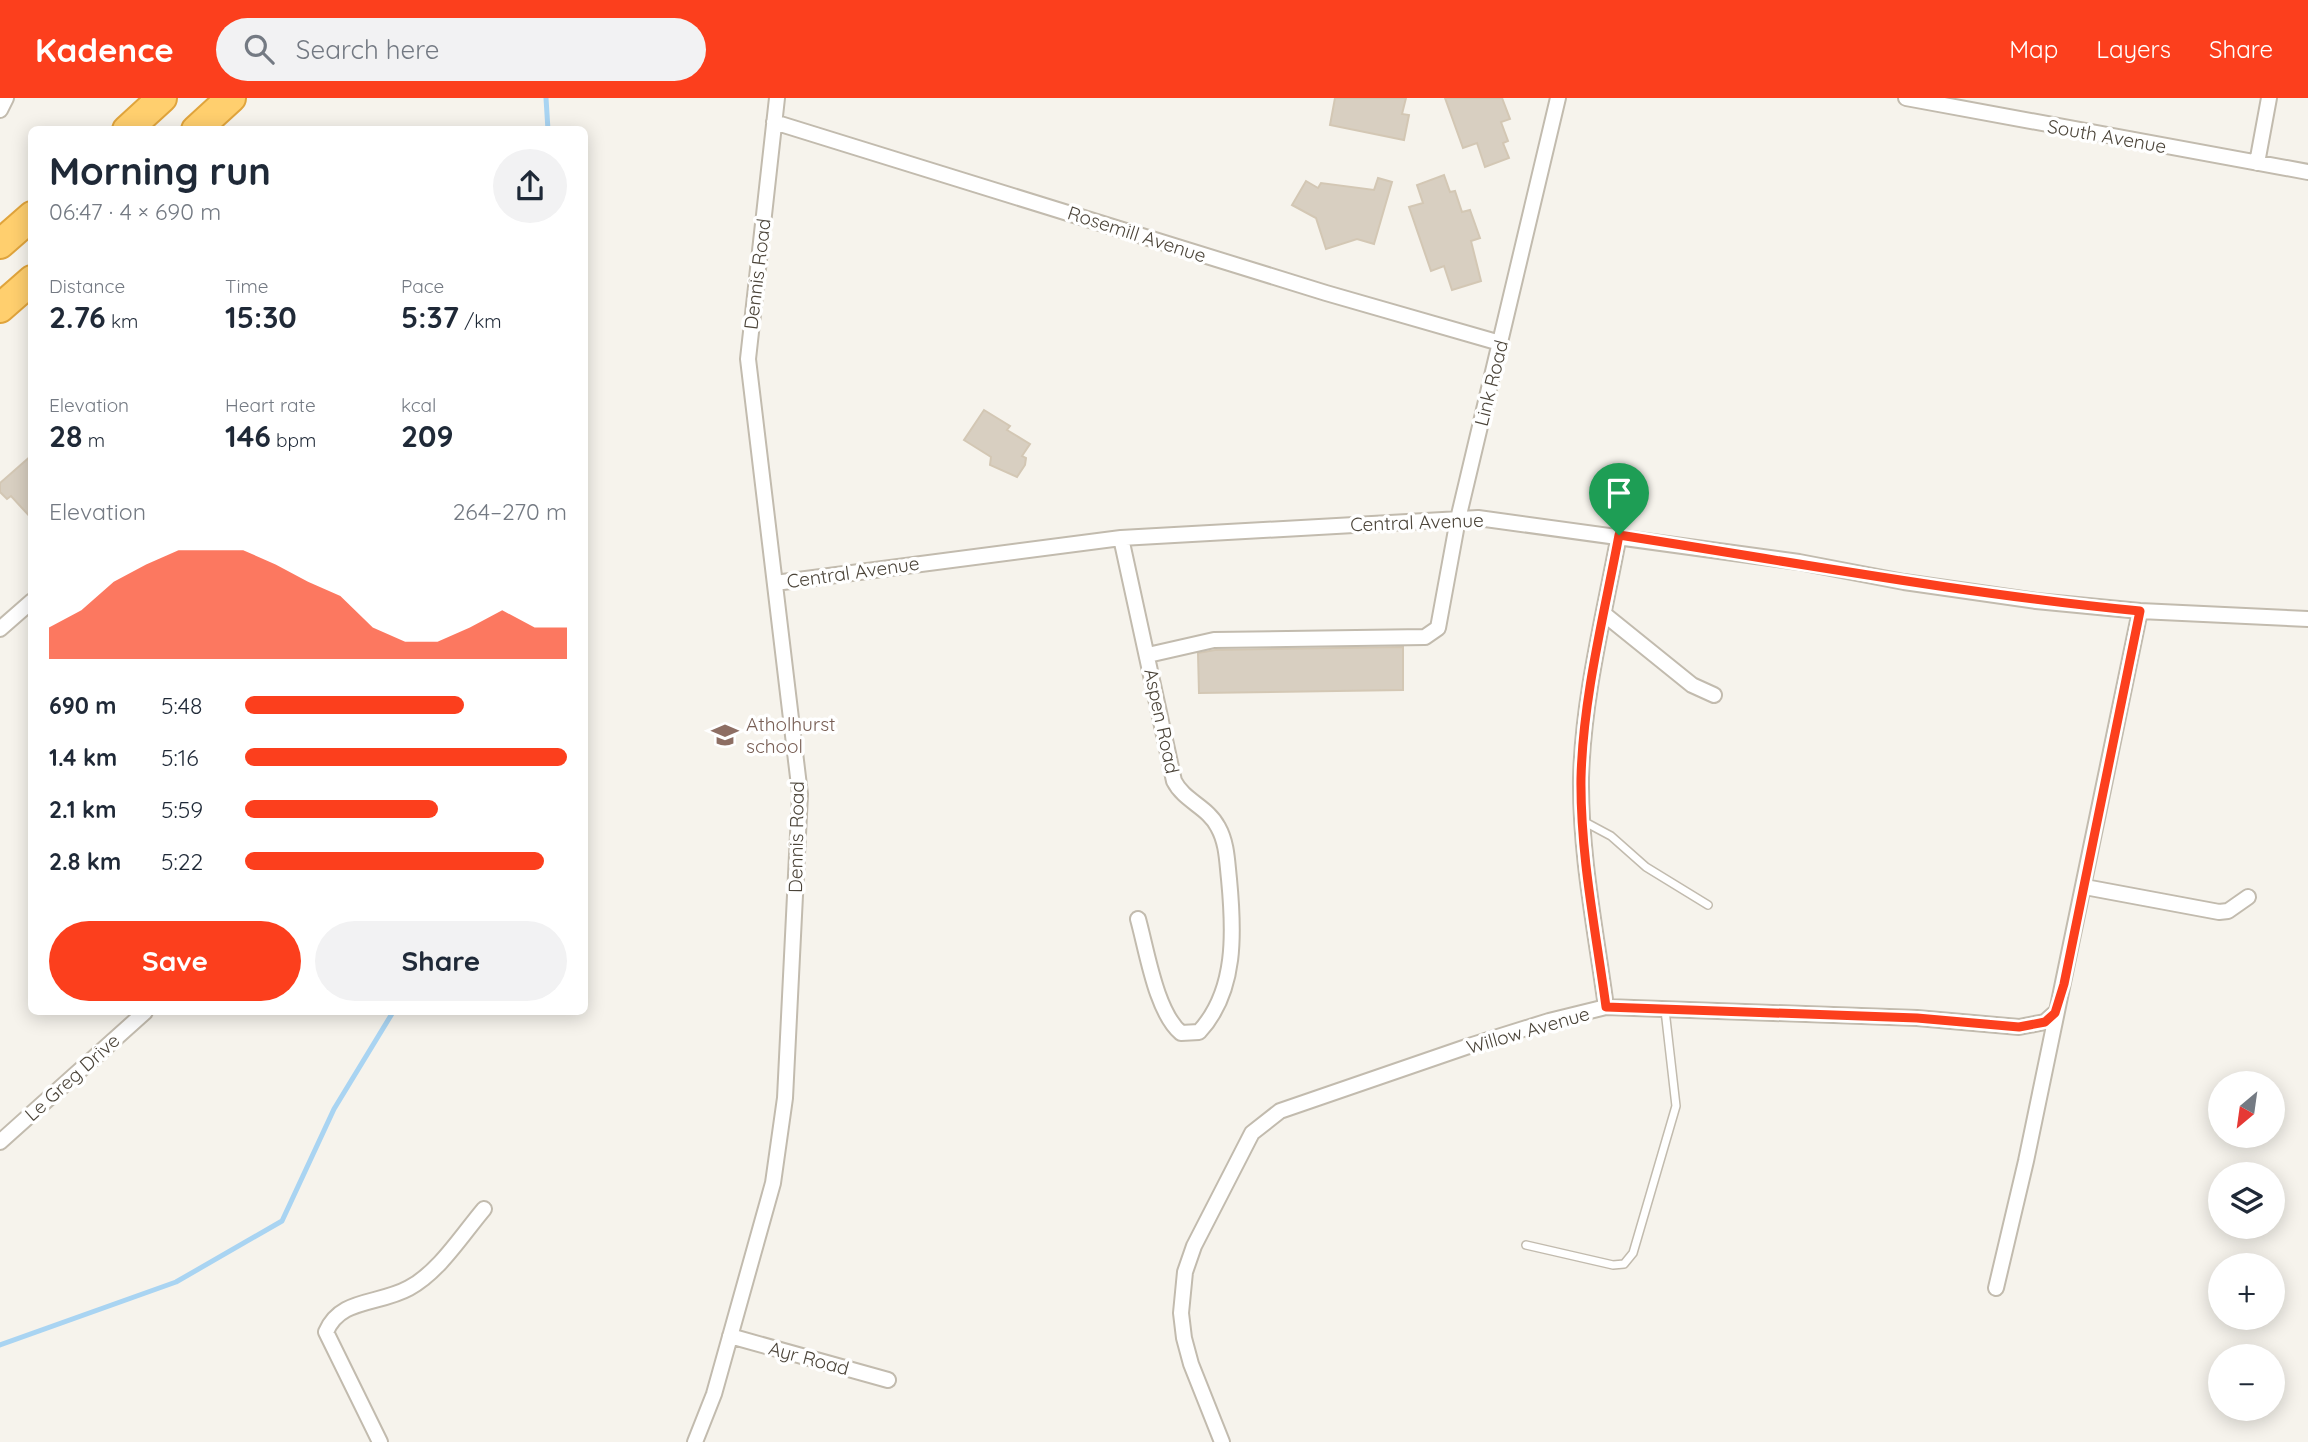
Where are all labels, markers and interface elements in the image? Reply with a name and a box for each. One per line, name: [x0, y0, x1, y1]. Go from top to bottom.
search box: [216, 18, 706, 81]
text: Kadence: [35, 29, 174, 70]
icon: search: [240, 30, 278, 68]
text: Search here: [296, 33, 439, 66]
text: Map: [2009, 34, 2058, 64]
text: Layers: [2096, 34, 2171, 64]
text: Share: [2209, 34, 2273, 64]
street label: South Avenue: [2046, 114, 2168, 158]
text: Morning run: [49, 147, 271, 195]
button: share: [493, 149, 567, 223]
text: 06:47 · 4 × 690 m: [49, 197, 221, 226]
street label: Rosemill Avenue: [1065, 200, 1209, 268]
street label: Dennis Road: [738, 217, 776, 331]
text: Distance: [49, 274, 125, 298]
text: Time: [225, 274, 269, 298]
text: Pace: [401, 274, 444, 298]
text: 2.76: [49, 298, 106, 336]
text: 15:30: [225, 298, 297, 336]
text: 5:37: [401, 298, 459, 336]
text: km: [106, 309, 138, 333]
text: /km: [459, 309, 502, 333]
street label: Link Road: [1469, 338, 1513, 428]
text: Elevation: [49, 393, 129, 417]
text: Heart rate: [225, 393, 316, 417]
text: kcal: [401, 393, 436, 417]
text: 28: [49, 417, 83, 455]
text: 146: [225, 417, 271, 455]
text: 209: [401, 417, 454, 455]
text: m: [83, 428, 105, 452]
text: bpm: [271, 428, 316, 452]
pin: [1589, 463, 1649, 535]
icon: arrive: [1600, 474, 1638, 512]
text: Elevation: [49, 497, 146, 526]
text: 264–270 m: [453, 497, 567, 526]
street label: Central Avenue: [1350, 508, 1484, 536]
street label: Central Avenue: [785, 551, 921, 593]
street label: Aspen Road: [1139, 666, 1185, 776]
text: 690 m: [49, 691, 117, 720]
text: 5:48: [161, 691, 202, 720]
place label: Atholhurst school: [746, 712, 836, 758]
school or university icon: Atholhurst school: [710, 720, 740, 750]
text: 1.4 km: [49, 743, 117, 772]
text: 5:16: [161, 743, 199, 772]
street label: Dennis Road: [783, 781, 809, 893]
text: 2.1 km: [49, 795, 116, 824]
text: 5:59: [161, 795, 203, 824]
text: 2.8 km: [49, 847, 121, 876]
text: 5:22: [161, 847, 203, 876]
button: Save: [49, 921, 301, 1001]
button: Share: [315, 921, 567, 1001]
street label: Willow Avenue: [1464, 1001, 1592, 1059]
street label: Le Greg Drive: [20, 1028, 124, 1126]
north arrow: [2208, 1071, 2286, 1148]
map controls: [2208, 1071, 2285, 1421]
button: layers: [2208, 1162, 2285, 1239]
button: +: [2208, 1253, 2285, 1330]
street label: Ayr Road: [766, 1336, 852, 1380]
button: −: [2208, 1344, 2285, 1421]

